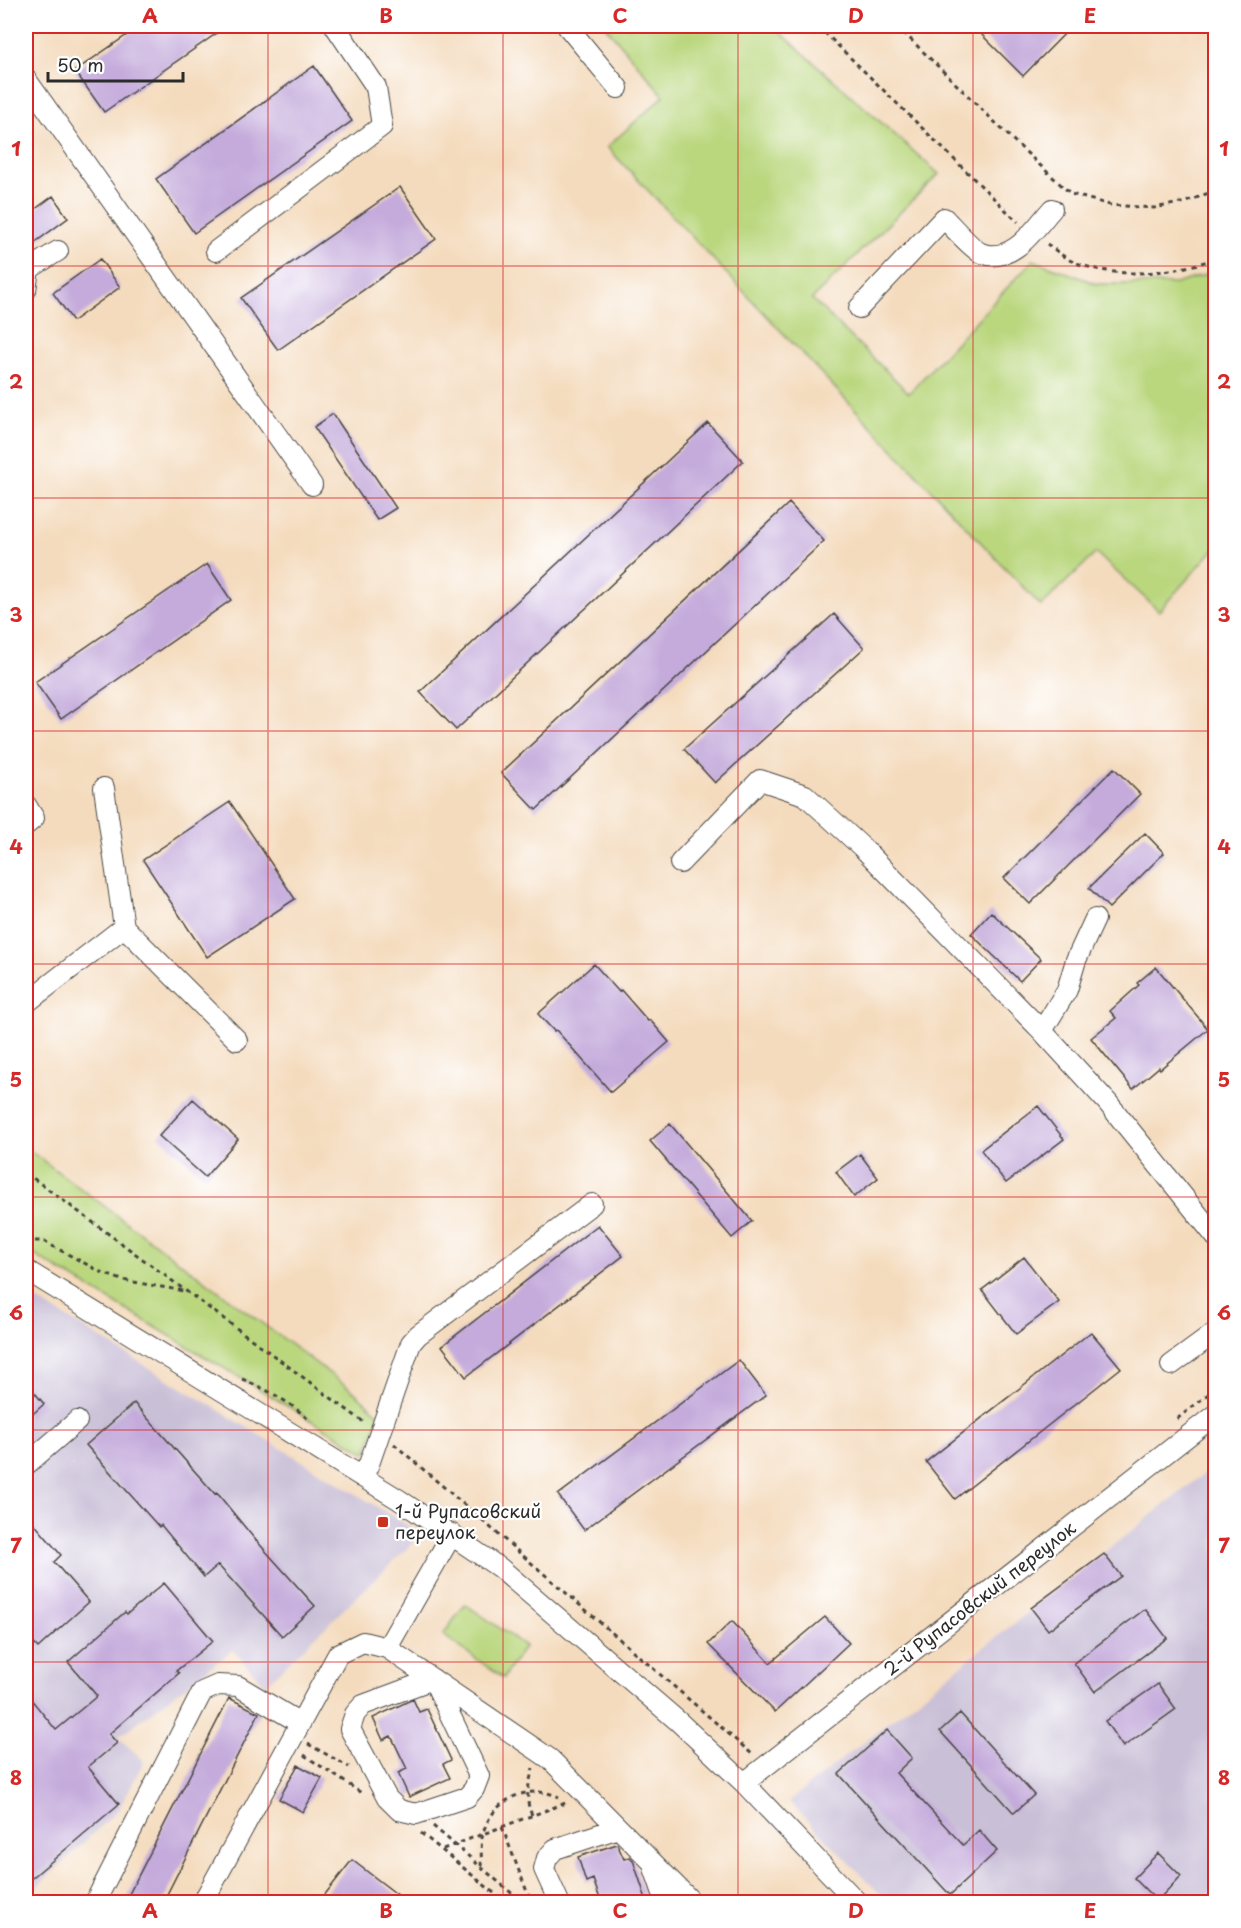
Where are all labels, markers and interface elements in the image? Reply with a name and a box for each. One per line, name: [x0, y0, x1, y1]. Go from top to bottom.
text: A: [142, 0, 158, 30]
text: B: [379, 0, 393, 30]
text: C: [612, 0, 628, 30]
text: D: [848, 0, 864, 30]
text: E: [1084, 0, 1096, 30]
scale bar: [48, 45, 183, 83]
text: 50 m: [57, 51, 104, 78]
text: 1: [11, 133, 21, 163]
text: 1: [1219, 133, 1229, 163]
text: 2: [9, 366, 23, 396]
text: 2: [1217, 366, 1231, 396]
text: 3: [9, 599, 23, 629]
text: 3: [1217, 599, 1231, 629]
text: 4: [9, 831, 23, 861]
text: 4: [1217, 831, 1231, 861]
text: 5: [10, 1064, 22, 1094]
text: 5: [1218, 1064, 1230, 1094]
text: 6: [9, 1297, 23, 1327]
text: 6: [1217, 1297, 1231, 1327]
place label: 1-й Рупасовский переулок: [395, 1497, 541, 1545]
street label: 2-й Рупасовский переулок: [877, 1514, 1081, 1681]
marker: 1-й Рупасовский переулок: [376, 1515, 390, 1529]
text: 7: [10, 1530, 22, 1560]
text: 7: [1218, 1530, 1230, 1560]
text: 8: [10, 1762, 22, 1792]
text: 8: [1218, 1762, 1230, 1792]
text: A: [142, 1895, 158, 1925]
text: B: [379, 1895, 393, 1925]
text: C: [612, 1895, 628, 1925]
text: D: [848, 1895, 864, 1925]
text: E: [1084, 1895, 1096, 1925]

